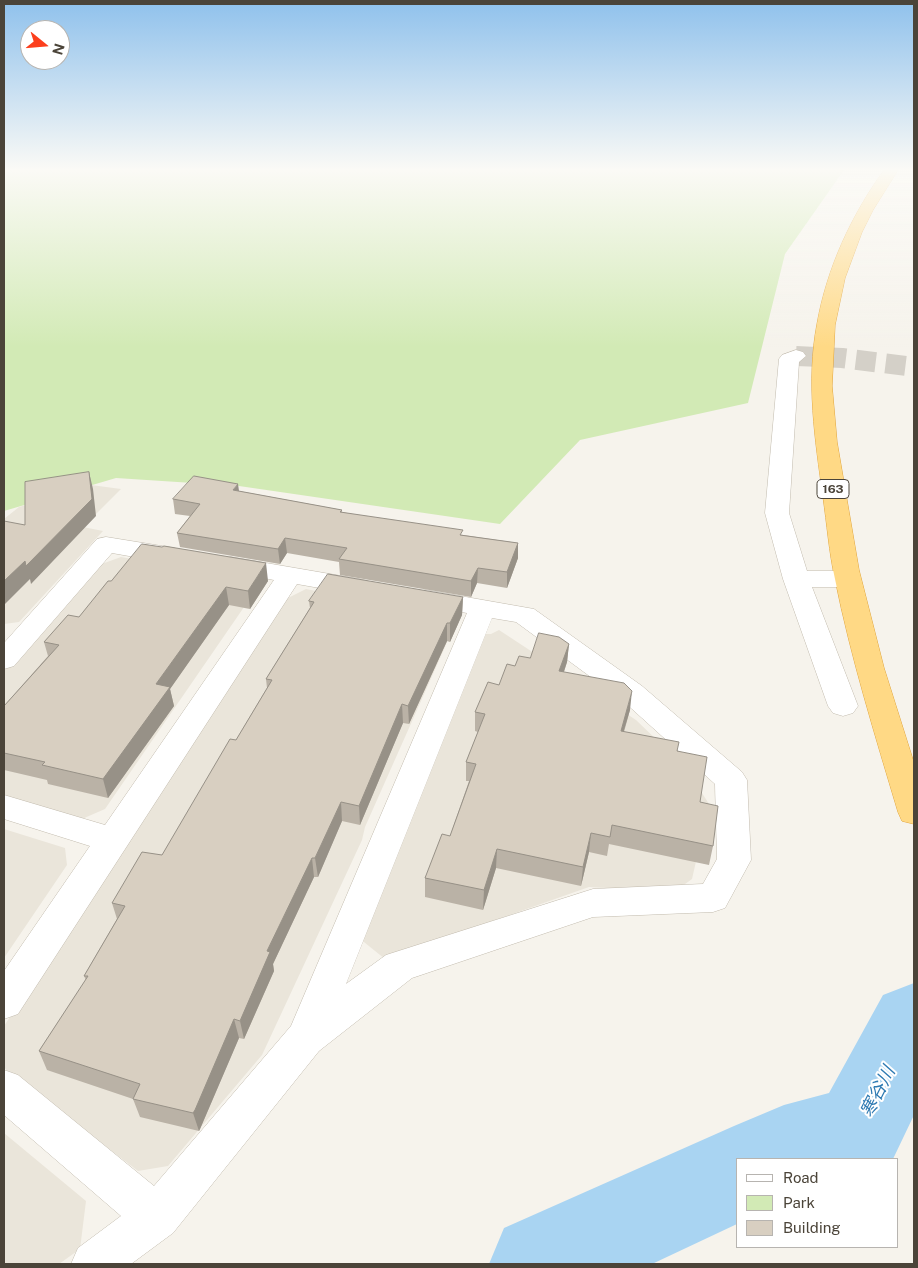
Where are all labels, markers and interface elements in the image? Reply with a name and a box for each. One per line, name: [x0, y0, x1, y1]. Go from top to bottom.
north arrow: [20, 20, 70, 70]
text: N: [49, 42, 68, 57]
road number: 163: [817, 479, 849, 498]
water label: 寒谷川: [856, 1063, 900, 1121]
legend: [736, 1158, 898, 1248]
text: Road: [783, 1169, 819, 1186]
text: Park: [783, 1194, 815, 1211]
text: Building: [783, 1219, 841, 1236]

